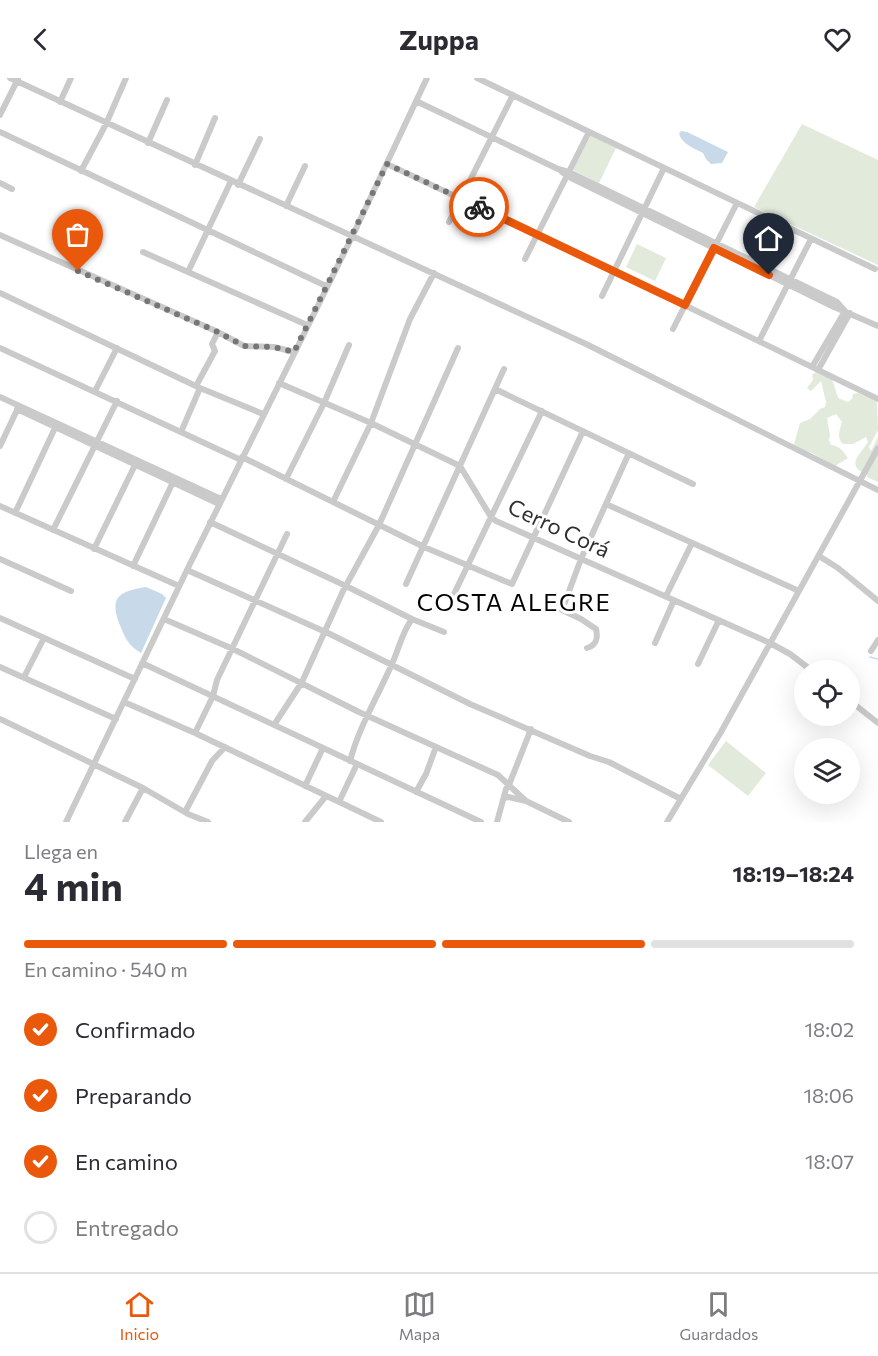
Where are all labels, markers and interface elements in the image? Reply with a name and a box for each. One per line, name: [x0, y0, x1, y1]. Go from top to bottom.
icon: back: [24, 23, 57, 56]
text: Zuppa: [399, 23, 479, 56]
icon: heart: [821, 23, 854, 56]
courier: [449, 177, 509, 237]
icon: bike: [463, 191, 496, 224]
pin: [52, 209, 103, 271]
pin: [743, 213, 794, 275]
icon: bag: [61, 218, 94, 251]
icon: home: [752, 222, 785, 255]
street label: Cerro Corá: [504, 492, 615, 563]
district label: COSTA ALEGRE: [417, 587, 611, 616]
map controls: [794, 660, 860, 804]
button: locate: [794, 660, 860, 726]
button: layers: [794, 738, 860, 804]
text: Llega en: [24, 839, 98, 863]
text: 18:19–18:24: [733, 860, 854, 887]
text: 4 min: [24, 861, 123, 909]
text: En camino · 540 m: [24, 957, 188, 981]
icon: check: [24, 1013, 57, 1046]
text: Confirmado: [75, 1016, 196, 1043]
text: 18:02: [805, 1017, 854, 1041]
icon: check: [24, 1079, 57, 1112]
text: Preparando: [75, 1082, 192, 1109]
text: 18:06: [803, 1083, 854, 1107]
icon: check: [24, 1145, 57, 1178]
text: En camino: [75, 1148, 178, 1175]
text: 18:07: [805, 1149, 854, 1173]
text: Entregado: [75, 1214, 179, 1241]
tab: Inicio: [120, 1288, 159, 1343]
tab: Mapa: [399, 1288, 440, 1343]
tab: Guardados: [680, 1288, 758, 1343]

